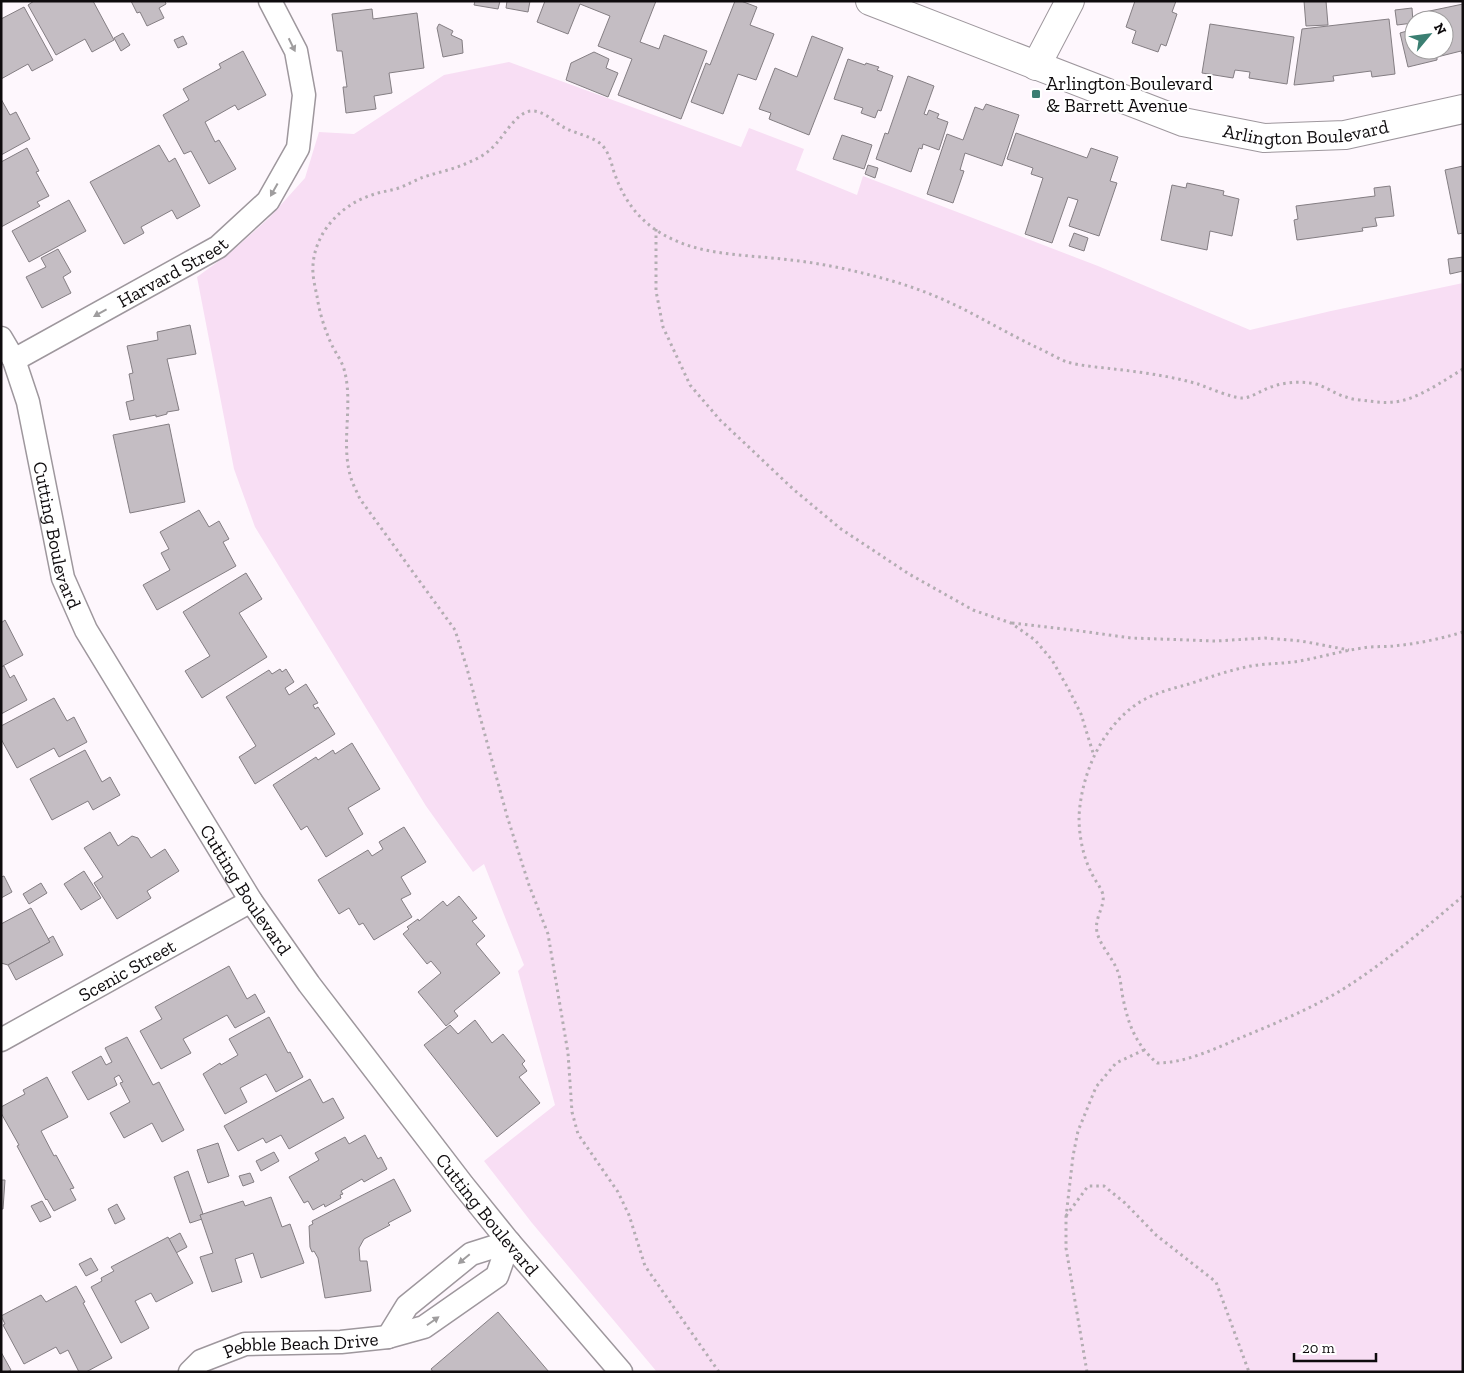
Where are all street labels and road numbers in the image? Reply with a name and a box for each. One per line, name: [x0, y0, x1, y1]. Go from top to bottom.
street label: Arlington Boulevard: [1221, 115, 1391, 150]
street label: Harvard Street: [113, 233, 233, 313]
street label: Cutting Boulevard: [28, 459, 86, 613]
street label: Cutting Boulevard: [195, 820, 296, 960]
street label: Scenic Street: [75, 934, 180, 1007]
street label: Cutting Boulevard: [431, 1149, 544, 1281]
street label: Pebble Beach Drive: [220, 1327, 379, 1363]

